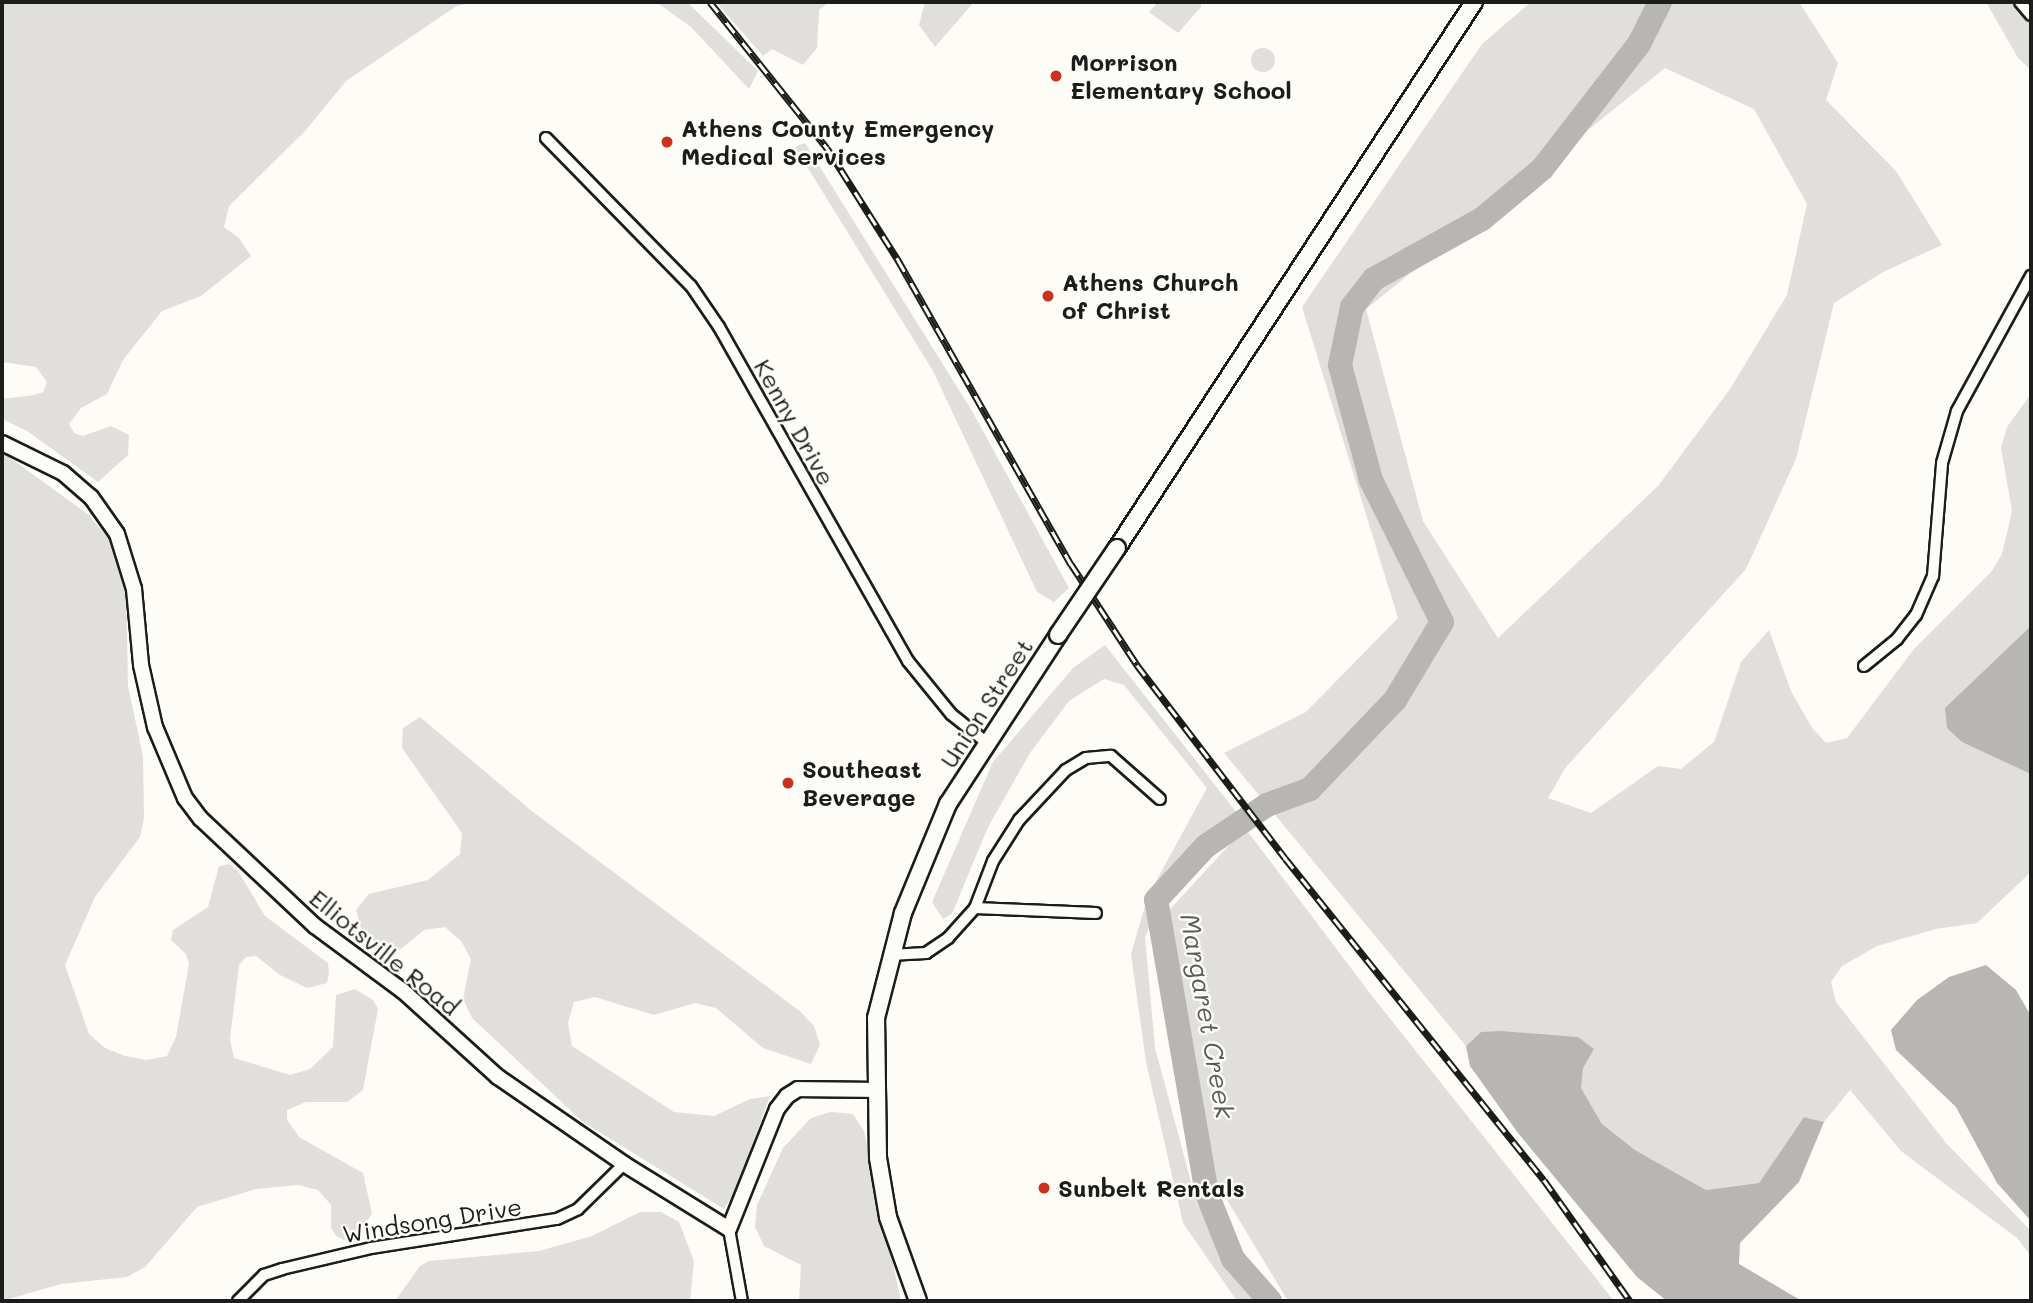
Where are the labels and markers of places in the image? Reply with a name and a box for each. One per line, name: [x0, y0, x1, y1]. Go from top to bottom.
place label: Morrison Elementary School: [1070, 48, 1292, 104]
marker: Morrison Elementary School: [1048, 68, 1064, 84]
place label: Athens County Emergency Medical Services: [681, 114, 994, 170]
marker: Athens County Emergency Medical Services: [659, 134, 675, 150]
place label: Athens Church of Christ: [1062, 268, 1238, 324]
marker: Athens Church of Christ: [1040, 288, 1056, 304]
place label: Southeast Beverage: [802, 755, 922, 811]
marker: Southeast Beverage: [780, 775, 796, 791]
place label: Sunbelt Rentals: [1058, 1174, 1245, 1202]
marker: Sunbelt Rentals: [1036, 1180, 1052, 1196]

